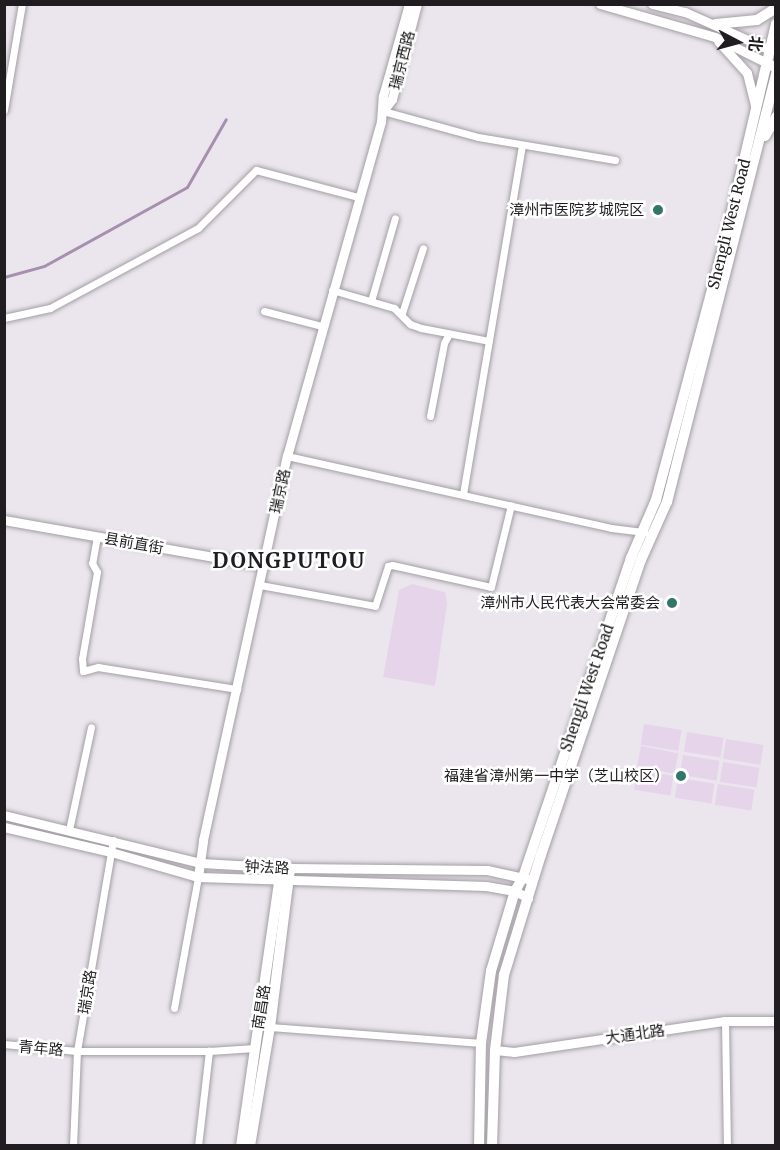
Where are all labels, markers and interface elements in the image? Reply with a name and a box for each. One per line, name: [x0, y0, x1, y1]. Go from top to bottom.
north arrow: [708, 12, 768, 72]
street label: 瑞京西路: [386, 29, 418, 91]
text: 北: [745, 35, 767, 53]
street label: Shengli West Road: [704, 157, 754, 291]
place label: 漳州市医院芗城院区: [509, 201, 644, 219]
marker: 漳州市医院芗城院区: [649, 201, 667, 219]
street label: 瑞京路: [267, 467, 293, 515]
street label: 县前直街: [103, 529, 165, 557]
district label: DONGPUTOU: [212, 548, 366, 574]
place label: 漳州市人民代表大会常委会: [480, 594, 660, 612]
marker: 漳州市人民代表大会常委会: [665, 596, 679, 610]
street label: Shengli West Road: [557, 622, 617, 754]
place label: 福建省漳州第一中学（芝山校区）: [444, 767, 669, 785]
marker: 福建省漳州第一中学（芝山校区）: [674, 769, 688, 783]
street label: 钟法路: [244, 857, 290, 877]
street label: 瑞京路: [75, 968, 99, 1016]
street label: 南昌路: [249, 983, 273, 1031]
street label: 大通北路: [604, 1021, 666, 1047]
street label: 青年路: [18, 1037, 64, 1059]

